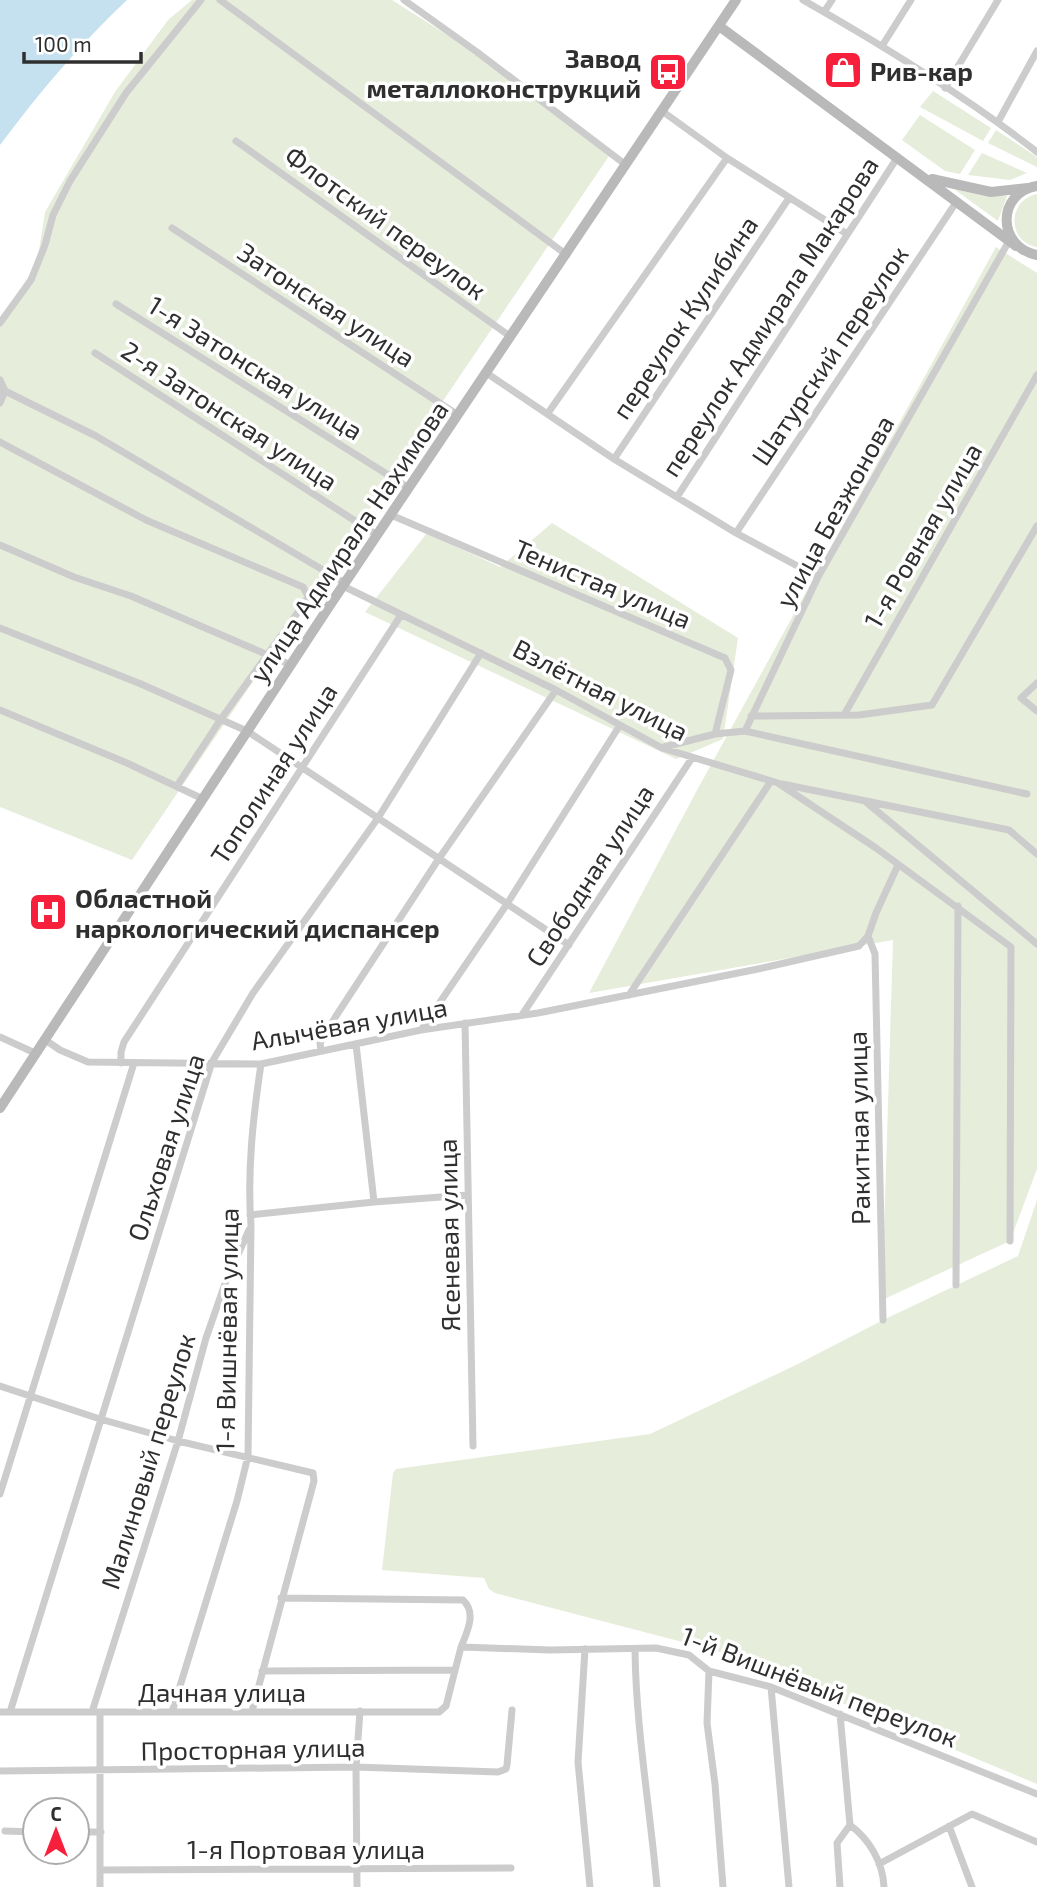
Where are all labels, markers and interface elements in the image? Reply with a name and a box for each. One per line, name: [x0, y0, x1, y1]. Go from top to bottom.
scale bar: [24, 21, 142, 65]
text: 100 m: [35, 31, 92, 56]
place label: Завод металлоконструкций: [367, 42, 641, 103]
shop icon: Рив-кар: [822, 49, 864, 91]
bus stop icon: Завод металлоконструкций: [647, 51, 689, 93]
place label: Рив-кар: [870, 55, 973, 86]
street label: Флотский переулок: [279, 139, 493, 306]
street label: переулок Адмирала Макарова: [654, 150, 885, 482]
street label: переулок Кулибина: [605, 210, 764, 425]
street label: Затонская улица: [232, 235, 421, 374]
street label: Шатурский переулок: [744, 239, 915, 471]
street label: 1-я Затонская улица: [143, 288, 369, 446]
street label: 2-я Затонская улица: [116, 334, 344, 497]
street label: улица Адмирала Нахимова: [242, 394, 455, 688]
street label: улица Безжонова: [768, 409, 901, 613]
street label: 1-я Ровная улица: [856, 437, 988, 633]
street label: Тенистая улица: [510, 532, 696, 635]
street label: Взлётная улица: [508, 632, 694, 747]
street label: Тополиная улица: [203, 677, 344, 869]
street label: Свободная улица: [519, 778, 660, 972]
place label: Областной наркологический диспансер: [75, 882, 440, 943]
hospital icon: Областной наркологический диспансер: [27, 891, 69, 933]
street label: Алычёвая улица: [248, 990, 450, 1057]
street label: Ракитная улица: [841, 1031, 876, 1225]
street label: Ольховая улица: [120, 1050, 211, 1245]
street label: Ясеневая улица: [431, 1138, 466, 1332]
street label: 1-я Вишнёвая улица: [208, 1207, 245, 1453]
street label: Малиновый переулок: [93, 1329, 202, 1593]
street label: 1-й Вишнёвый переулок: [677, 1619, 962, 1754]
street label: Дачная улица: [138, 1676, 306, 1708]
street label: Просторная улица: [140, 1731, 366, 1766]
north arrow: [21, 1796, 91, 1866]
text: С: [50, 1802, 62, 1825]
street label: 1-я Портовая улица: [187, 1833, 425, 1865]

